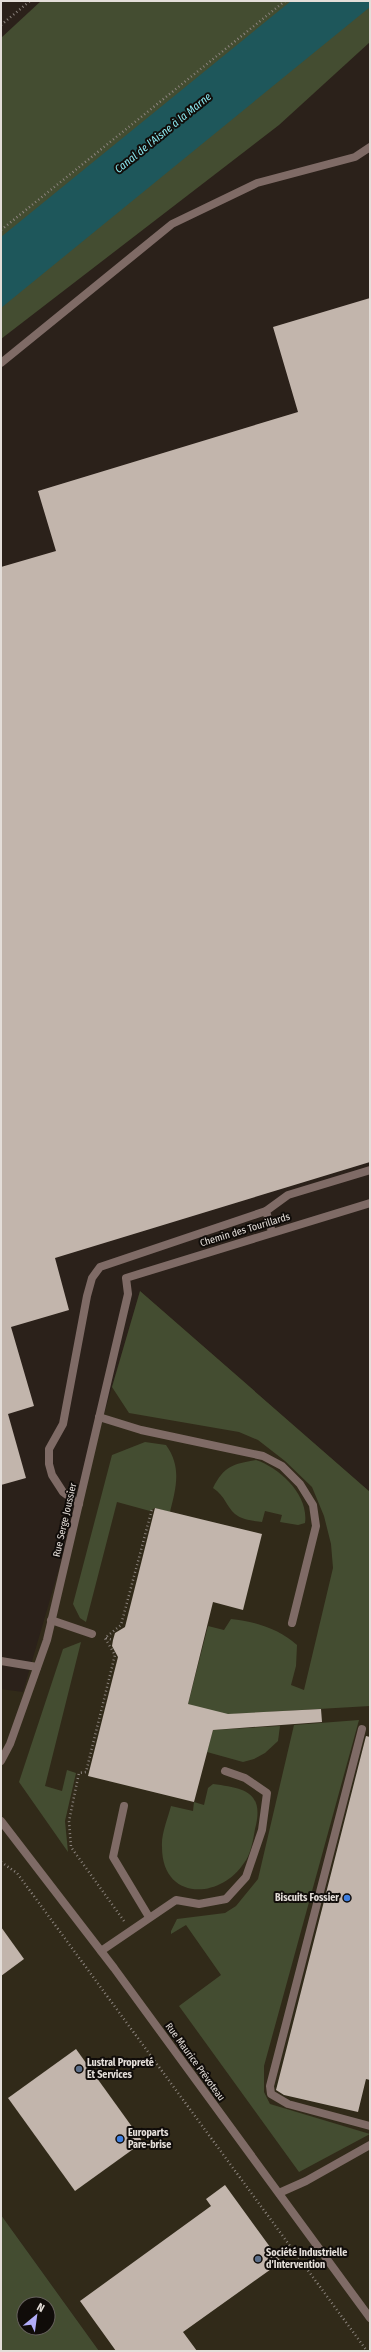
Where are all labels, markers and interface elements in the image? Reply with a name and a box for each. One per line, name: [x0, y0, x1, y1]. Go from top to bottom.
water label: Canal de l'Aisne à la Marne: [112, 90, 214, 176]
street label: Chemin des Tourillards: [199, 1211, 291, 1249]
street label: Rue Serge Joussier: [51, 1481, 79, 1558]
place label: Biscuits Fossier: [275, 1892, 339, 1904]
marker: Biscuits Fossier: [342, 1893, 352, 1903]
street label: Rue Maurice Prévoteau: [163, 2021, 227, 2103]
place label: Lustral Propreté Et Services: [87, 2056, 154, 2081]
marker: Lustral Propreté Et Services: [74, 2064, 84, 2074]
place label: Europarts Pare-brise: [128, 2127, 171, 2151]
marker: Europarts Pare-brise: [115, 2134, 125, 2144]
place label: Société Industrielle d’Intervention: [266, 2246, 347, 2271]
marker: Société Industrielle d’Intervention: [253, 2254, 263, 2264]
north arrow: [16, 2296, 56, 2336]
text: N: [35, 2300, 47, 2315]

